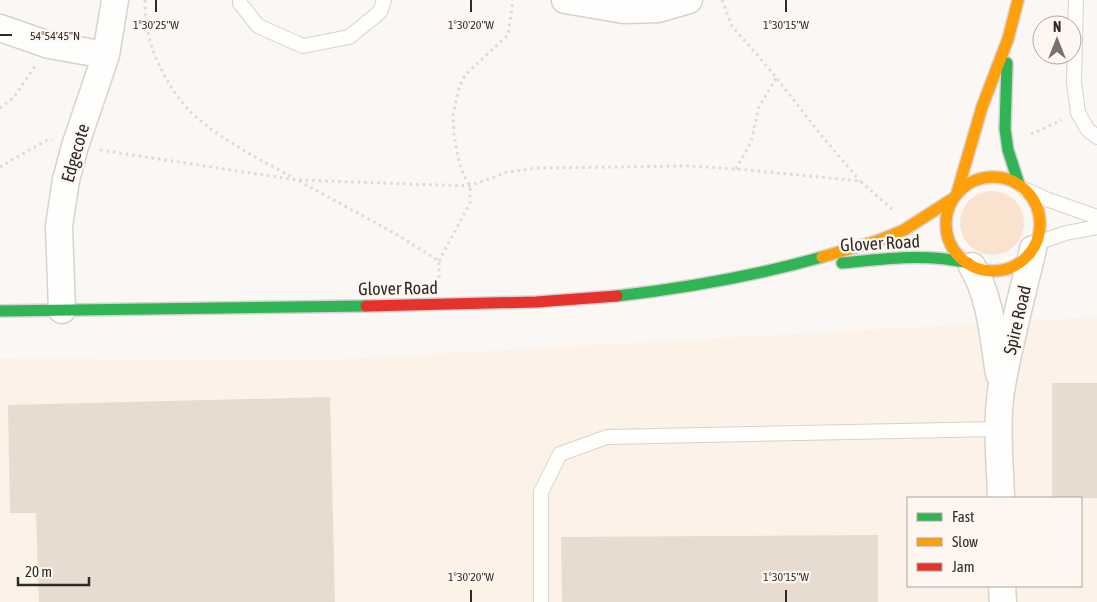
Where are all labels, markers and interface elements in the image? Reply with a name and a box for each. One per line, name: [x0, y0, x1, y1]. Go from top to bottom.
north arrow: [1032, 15, 1082, 65]
text: 1°30'25"W: [133, 18, 179, 32]
text: 1°30'20"W: [448, 18, 494, 32]
text: 1°30'15"W: [763, 18, 809, 32]
text: N: [1053, 19, 1061, 35]
text: 54°54'45"N: [30, 29, 80, 43]
street label: Edgecote: [57, 121, 93, 185]
street label: Glover Road: [840, 230, 920, 256]
street label: Glover Road: [358, 277, 438, 299]
street label: Spire Road: [999, 283, 1035, 357]
legend: [907, 497, 1082, 587]
text: Fast: [952, 508, 974, 525]
text: Slow: [952, 533, 978, 550]
scale bar: [18, 554, 89, 586]
text: Jam: [952, 558, 975, 575]
text: 20 m: [25, 563, 52, 580]
text: 1°30'20"W: [448, 570, 494, 584]
text: 1°30'15"W: [763, 570, 809, 584]

